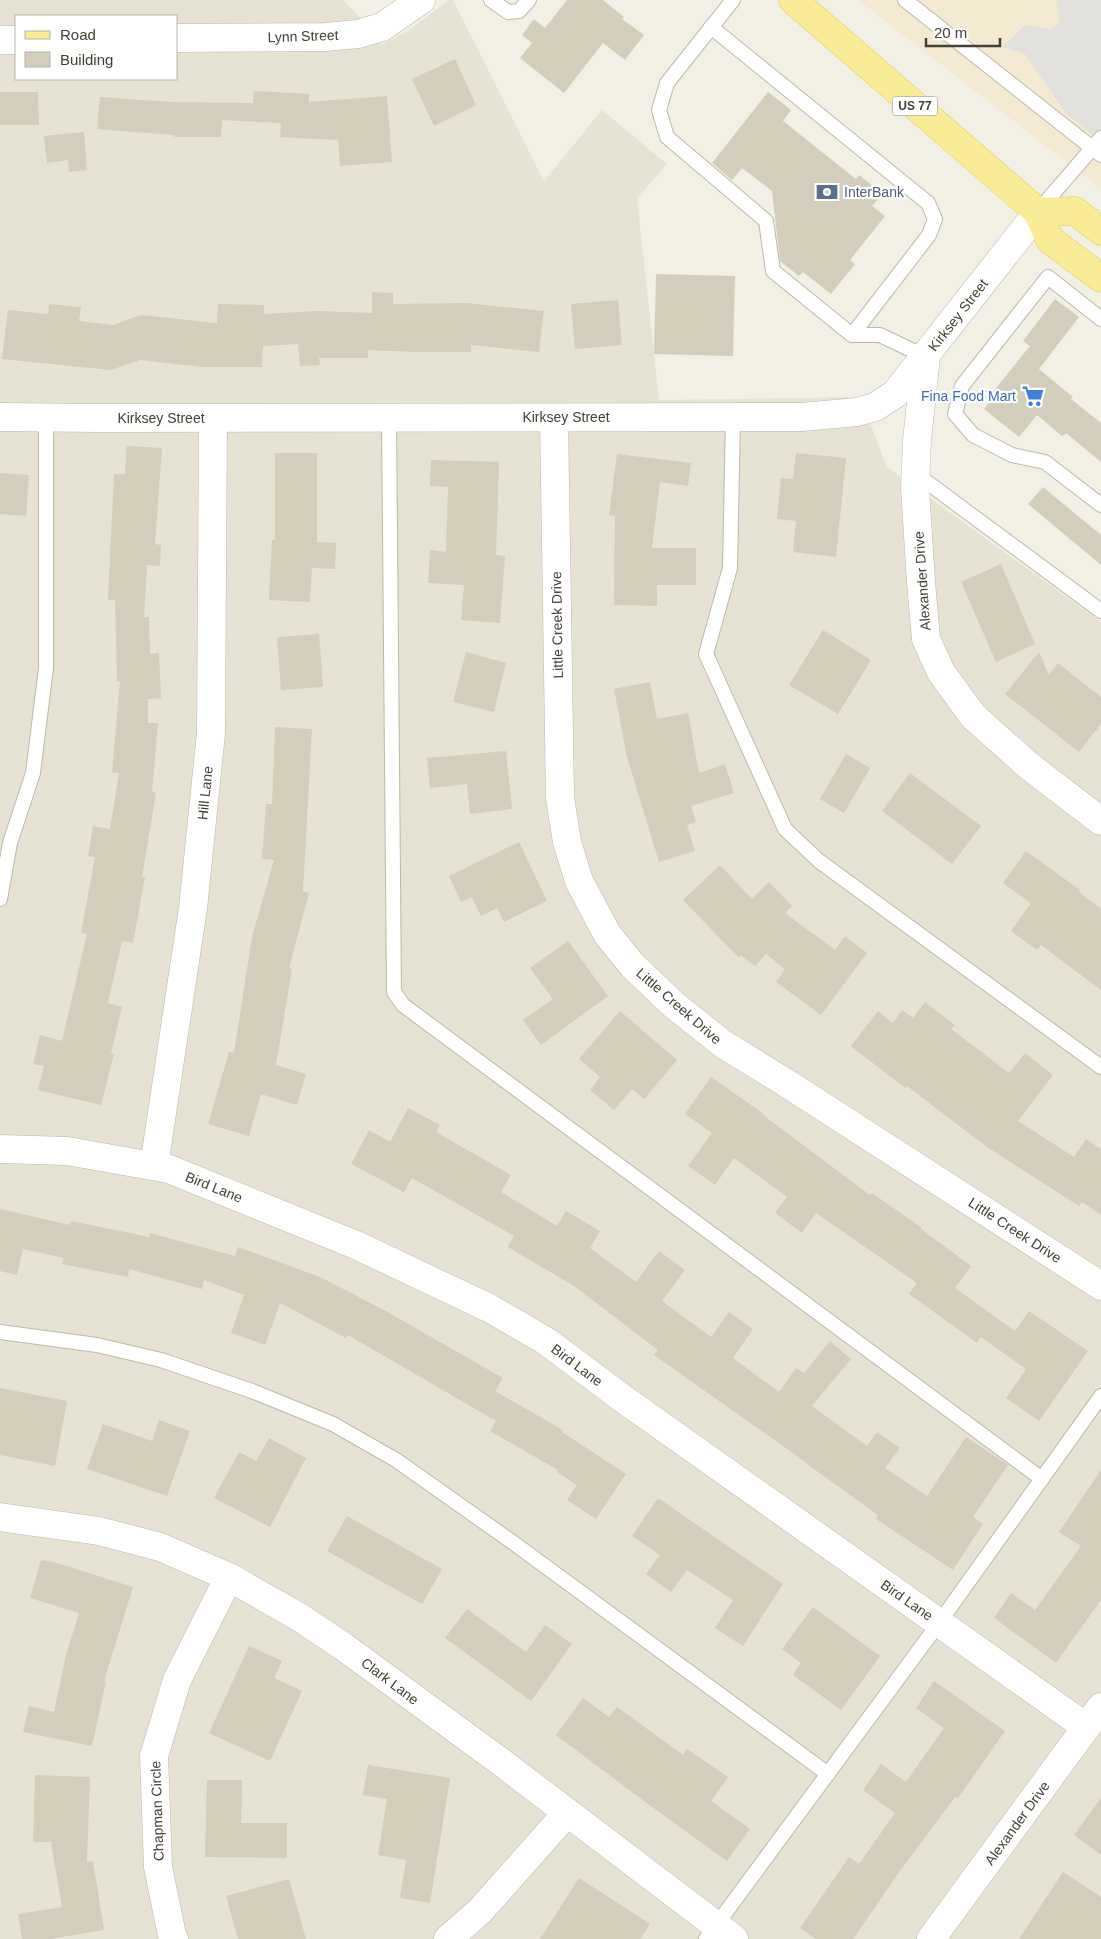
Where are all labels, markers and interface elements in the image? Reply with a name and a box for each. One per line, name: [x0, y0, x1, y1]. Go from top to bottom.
legend: [15, 15, 178, 80]
scale bar: [926, 15, 1000, 47]
text: 20 m: [934, 24, 967, 41]
text: Road: [60, 26, 96, 43]
street label: Lynn Street: [267, 27, 339, 45]
text: Building: [60, 51, 113, 68]
road number: US 77: [892, 96, 938, 115]
bank icon: InterBank: [814, 179, 840, 205]
place label: InterBank: [844, 184, 905, 200]
street label: Kirksey Street: [925, 276, 991, 354]
supermarket icon: Fina Food Mart: [1020, 383, 1046, 409]
place label: Fina Food Mart: [921, 388, 1016, 404]
street label: Kirksey Street: [522, 409, 610, 425]
street label: Kirksey Street: [117, 410, 205, 426]
street label: Alexander Drive: [911, 531, 933, 631]
street label: Little Creek Drive: [548, 571, 566, 679]
street label: Hill Lane: [194, 765, 216, 821]
street label: Little Creek Drive: [633, 965, 725, 1047]
street label: Bird Lane: [183, 1168, 245, 1206]
street label: Little Creek Drive: [966, 1194, 1065, 1266]
street label: Bird Lane: [548, 1341, 606, 1390]
street label: Bird Lane: [878, 1576, 936, 1624]
street label: Clark Lane: [358, 1654, 422, 1708]
street label: Chapman Circle: [147, 1760, 167, 1861]
street label: Alexander Drive: [981, 1778, 1053, 1868]

